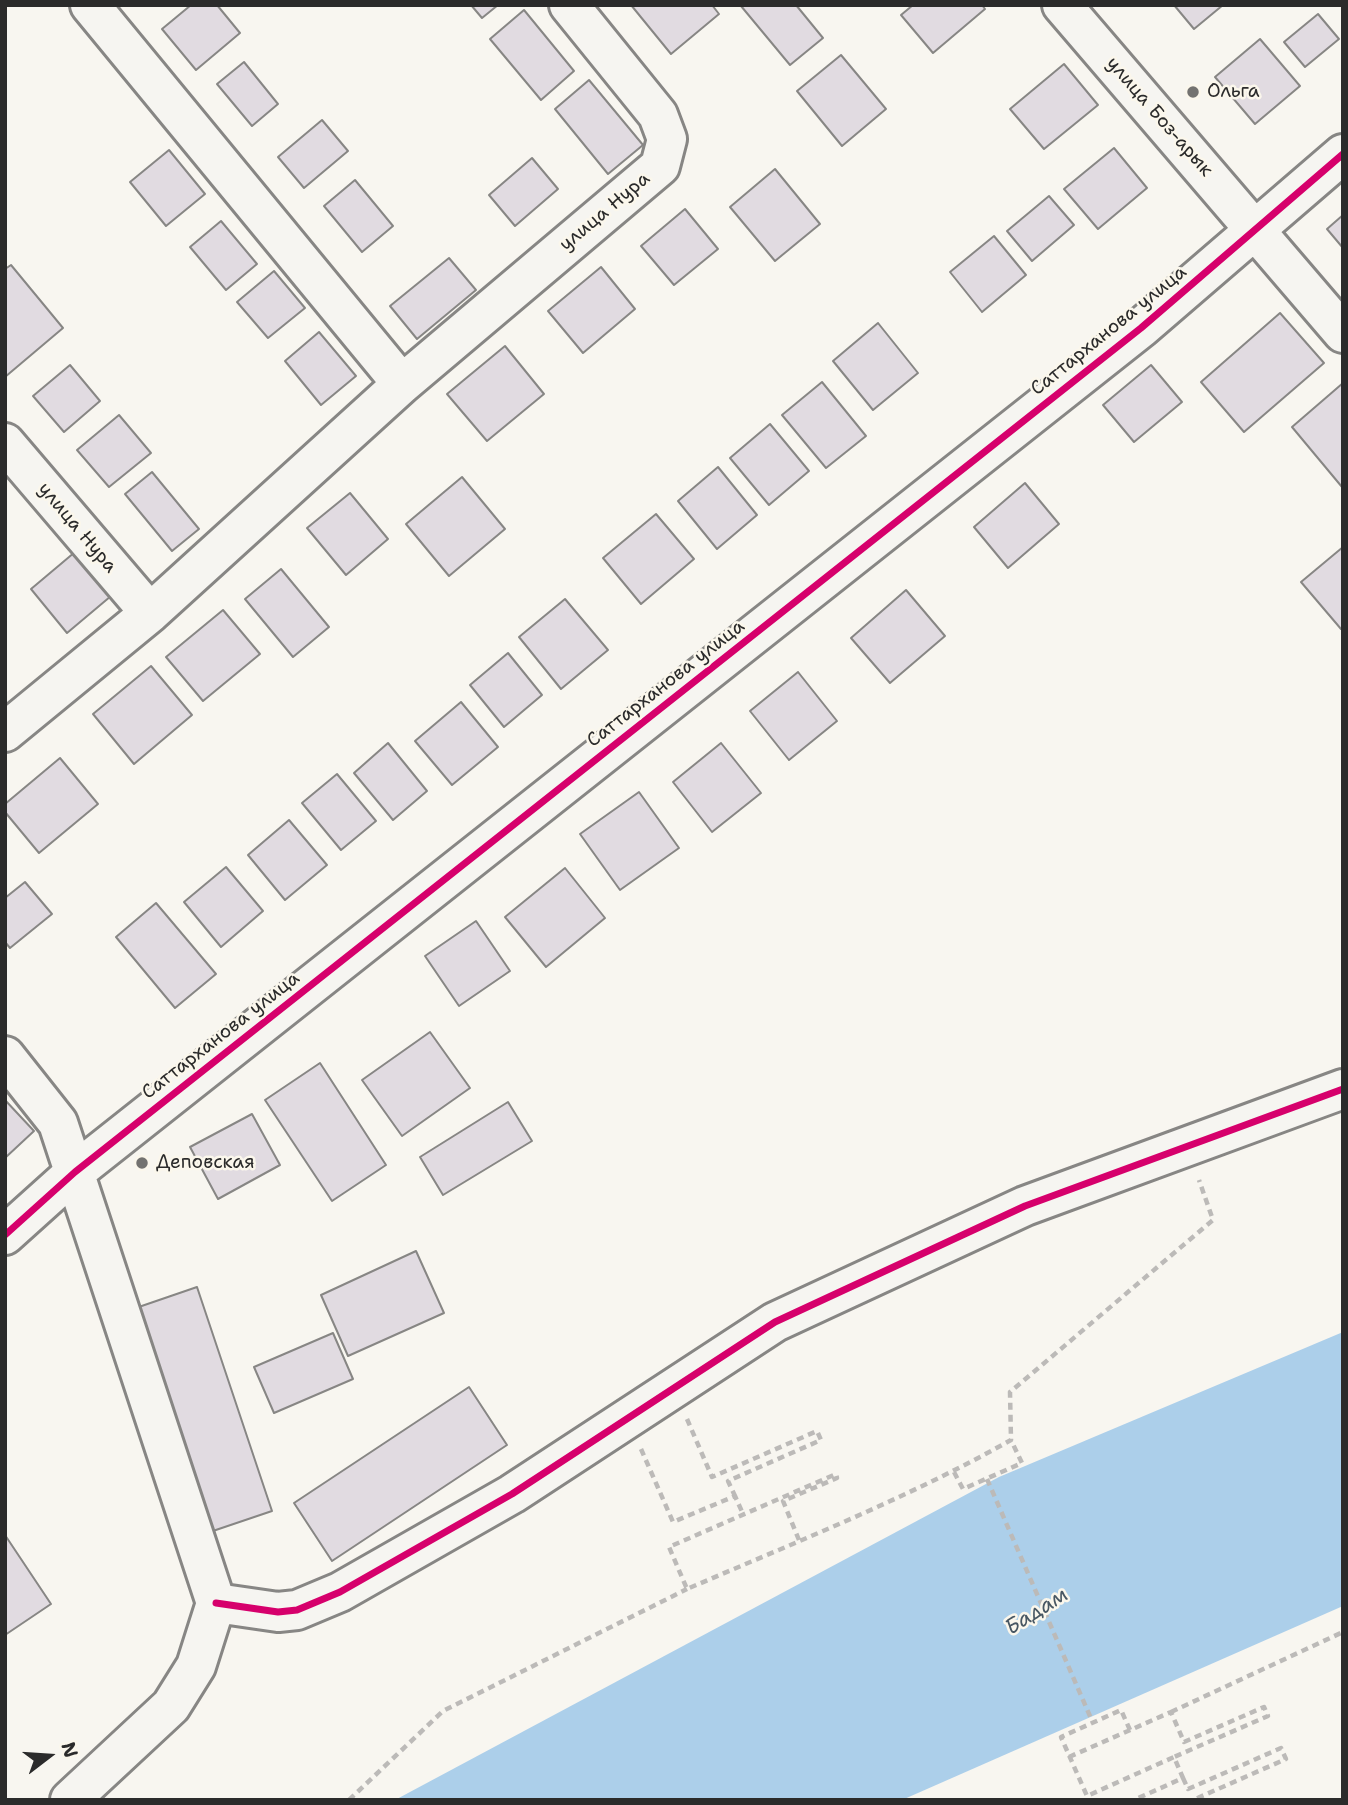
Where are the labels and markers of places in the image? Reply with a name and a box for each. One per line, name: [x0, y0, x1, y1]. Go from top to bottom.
place label: Ольга: [1207, 81, 1260, 103]
marker: Ольга: [1185, 84, 1201, 100]
place label: Деповская: [156, 1152, 255, 1174]
marker: Деповская: [134, 1155, 150, 1171]

